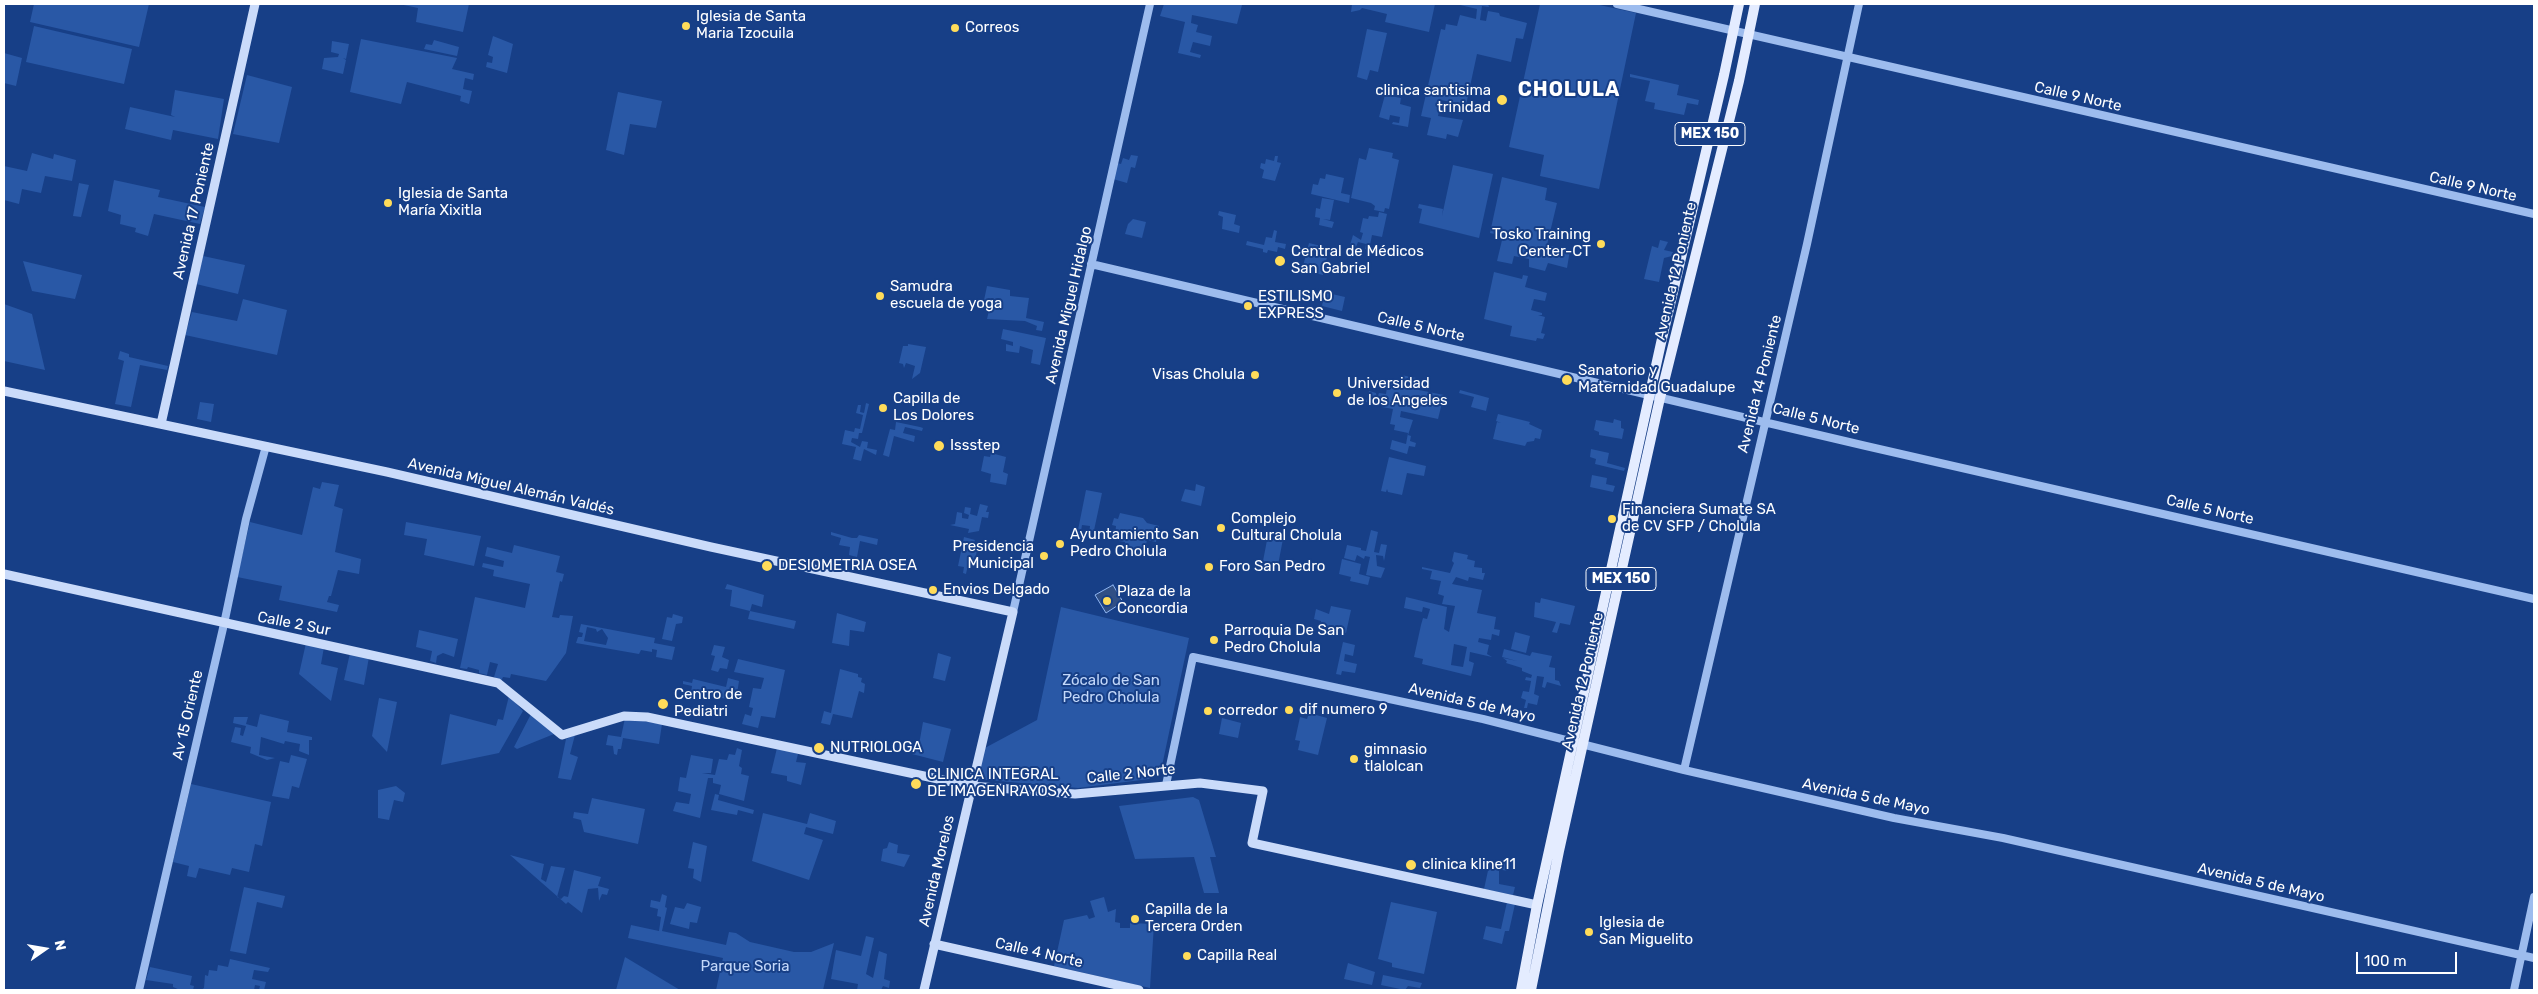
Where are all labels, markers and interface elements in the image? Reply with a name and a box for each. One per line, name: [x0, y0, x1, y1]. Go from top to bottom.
place label: Iglesia de Santa Maria Tzocuila: [696, 8, 806, 43]
place label: Correos: [965, 19, 1020, 37]
marker: Iglesia de Santa Maria Tzocuila: [680, 20, 692, 32]
marker: Correos: [949, 22, 961, 34]
district label: CHOLULA: [1517, 78, 1621, 102]
street label: Calle 9 Norte: [2033, 78, 2123, 116]
place label: clinica santisima trinidad: [1375, 82, 1491, 117]
marker: clinica santisima trinidad: [1495, 93, 1509, 107]
road number: MEX 150: [1675, 122, 1745, 146]
street label: Avenida 17 Poniente: [169, 141, 219, 281]
street label: Calle 9 Norte: [2428, 168, 2518, 206]
place label: Iglesia de Santa María Xixitla: [398, 185, 508, 220]
marker: Iglesia de Santa María Xixitla: [382, 197, 394, 209]
street label: Avenida 12 Poniente: [1651, 200, 1701, 342]
street label: Avenida Miguel Hidalgo: [1042, 224, 1096, 386]
place label: Tosko Training Center-CT: [1492, 226, 1591, 261]
marker: Tosko Training Center-CT: [1595, 238, 1607, 250]
place label: Central de Médicos San Gabriel: [1291, 243, 1424, 278]
marker: Central de Médicos San Gabriel: [1273, 254, 1287, 268]
place label: Samudra escuela de yoga: [890, 278, 1002, 313]
place label: ESTILISMO EXPRESS: [1258, 288, 1333, 323]
marker: Samudra escuela de yoga: [874, 290, 886, 302]
marker: ESTILISMO EXPRESS: [1242, 300, 1254, 312]
street label: Calle 5 Norte: [1376, 308, 1466, 346]
street label: Avenida 14 Poniente: [1734, 313, 1786, 455]
place label: Sanatorio y Maternidad Guadalupe: [1578, 362, 1735, 397]
place label: Visas Cholula: [1152, 366, 1245, 384]
marker: Visas Cholula: [1249, 369, 1261, 381]
marker: Sanatorio y Maternidad Guadalupe: [1560, 373, 1574, 387]
place label: Universidad de los Angeles: [1347, 375, 1448, 410]
marker: Universidad de los Angeles: [1331, 387, 1343, 399]
place label: Capilla de Los Dolores: [893, 390, 974, 425]
street label: Calle 5 Norte: [1771, 399, 1861, 439]
marker: Capilla de Los Dolores: [877, 402, 889, 414]
place label: Issstep: [950, 437, 1000, 455]
marker: Issstep: [932, 439, 946, 453]
street label: Avenida Miguel Alemán Valdés: [406, 454, 616, 520]
street label: Calle 5 Norte: [2165, 491, 2255, 529]
place label: Financiera Sumate SA de CV SFP / Cholula: [1622, 501, 1776, 536]
place label: Complejo Cultural Cholula: [1231, 510, 1342, 545]
marker: Financiera Sumate SA de CV SFP / Cholula: [1606, 513, 1618, 525]
marker: Complejo Cultural Cholula: [1215, 522, 1227, 534]
place label: Ayuntamiento San Pedro Cholula: [1070, 526, 1199, 561]
place label: Presidencia Municipal: [953, 538, 1034, 573]
marker: Ayuntamiento San Pedro Cholula: [1054, 538, 1066, 550]
marker: Presidencia Municipal: [1038, 550, 1050, 562]
place label: DESIOMETRIA OSEA: [778, 557, 917, 575]
place label: Foro San Pedro: [1219, 558, 1325, 576]
marker: DESIOMETRIA OSEA: [760, 559, 774, 573]
marker: Foro San Pedro: [1203, 561, 1215, 573]
road number: MEX 150: [1586, 568, 1656, 590]
place label: Envios Delgado: [943, 581, 1050, 599]
place label: Plaza de la Concordia: [1117, 583, 1191, 618]
marker: Envios Delgado: [927, 584, 939, 596]
marker: Plaza de la Concordia: [1101, 595, 1113, 607]
street label: Calle 2 Sur: [256, 608, 332, 640]
street label: Avenida 12 Poniente: [1558, 610, 1608, 752]
place label: Parroquia De San Pedro Cholula: [1224, 622, 1344, 657]
marker: Parroquia De San Pedro Cholula: [1208, 634, 1220, 646]
street label: Av 15 Oriente: [169, 668, 207, 762]
park label: Zócalo de San Pedro Cholula: [1062, 672, 1160, 707]
street label: Avenida 5 de Mayo: [1407, 680, 1537, 726]
place label: Centro de Pediatri: [674, 686, 742, 721]
marker: Centro de Pediatri: [656, 697, 670, 711]
place label: dif numero 9: [1299, 701, 1388, 719]
place label: corredor: [1218, 702, 1278, 720]
marker: dif numero 9: [1283, 704, 1295, 716]
marker: corredor: [1202, 705, 1214, 717]
place label: NUTRIOLOGA: [830, 739, 922, 757]
marker: NUTRIOLOGA: [812, 741, 826, 755]
place label: gimnasio tlalolcan: [1364, 741, 1427, 776]
marker: gimnasio tlalolcan: [1348, 753, 1360, 765]
street label: Calle 2 Norte: [1086, 760, 1176, 788]
place label: CLINICA INTEGRAL DE IMAGEN RAYOS X: [927, 766, 1070, 801]
street label: Avenida 5 de Mayo: [1801, 775, 1931, 819]
marker: CLINICA INTEGRAL DE IMAGEN RAYOS X: [909, 777, 923, 791]
street label: Avenida Morelos: [915, 813, 959, 929]
place label: clinica kline11: [1422, 856, 1516, 874]
marker: clinica kline11: [1404, 858, 1418, 872]
street label: Avenida 5 de Mayo: [2196, 860, 2326, 906]
place label: Capilla de la Tercera Orden: [1145, 901, 1243, 936]
marker: Capilla de la Tercera Orden: [1129, 913, 1141, 925]
place label: Iglesia de San Miguelito: [1599, 914, 1693, 949]
north arrow: [20, 924, 70, 974]
marker: Iglesia de San Miguelito: [1583, 926, 1595, 938]
street label: Calle 4 Norte: [993, 934, 1085, 972]
text: N: [51, 939, 70, 952]
scale bar: [2358, 942, 2459, 974]
place label: Capilla Real: [1197, 947, 1277, 965]
marker: Capilla Real: [1181, 950, 1193, 962]
text: 100 m: [2364, 952, 2406, 970]
park label: Parque Soria: [701, 958, 789, 976]

